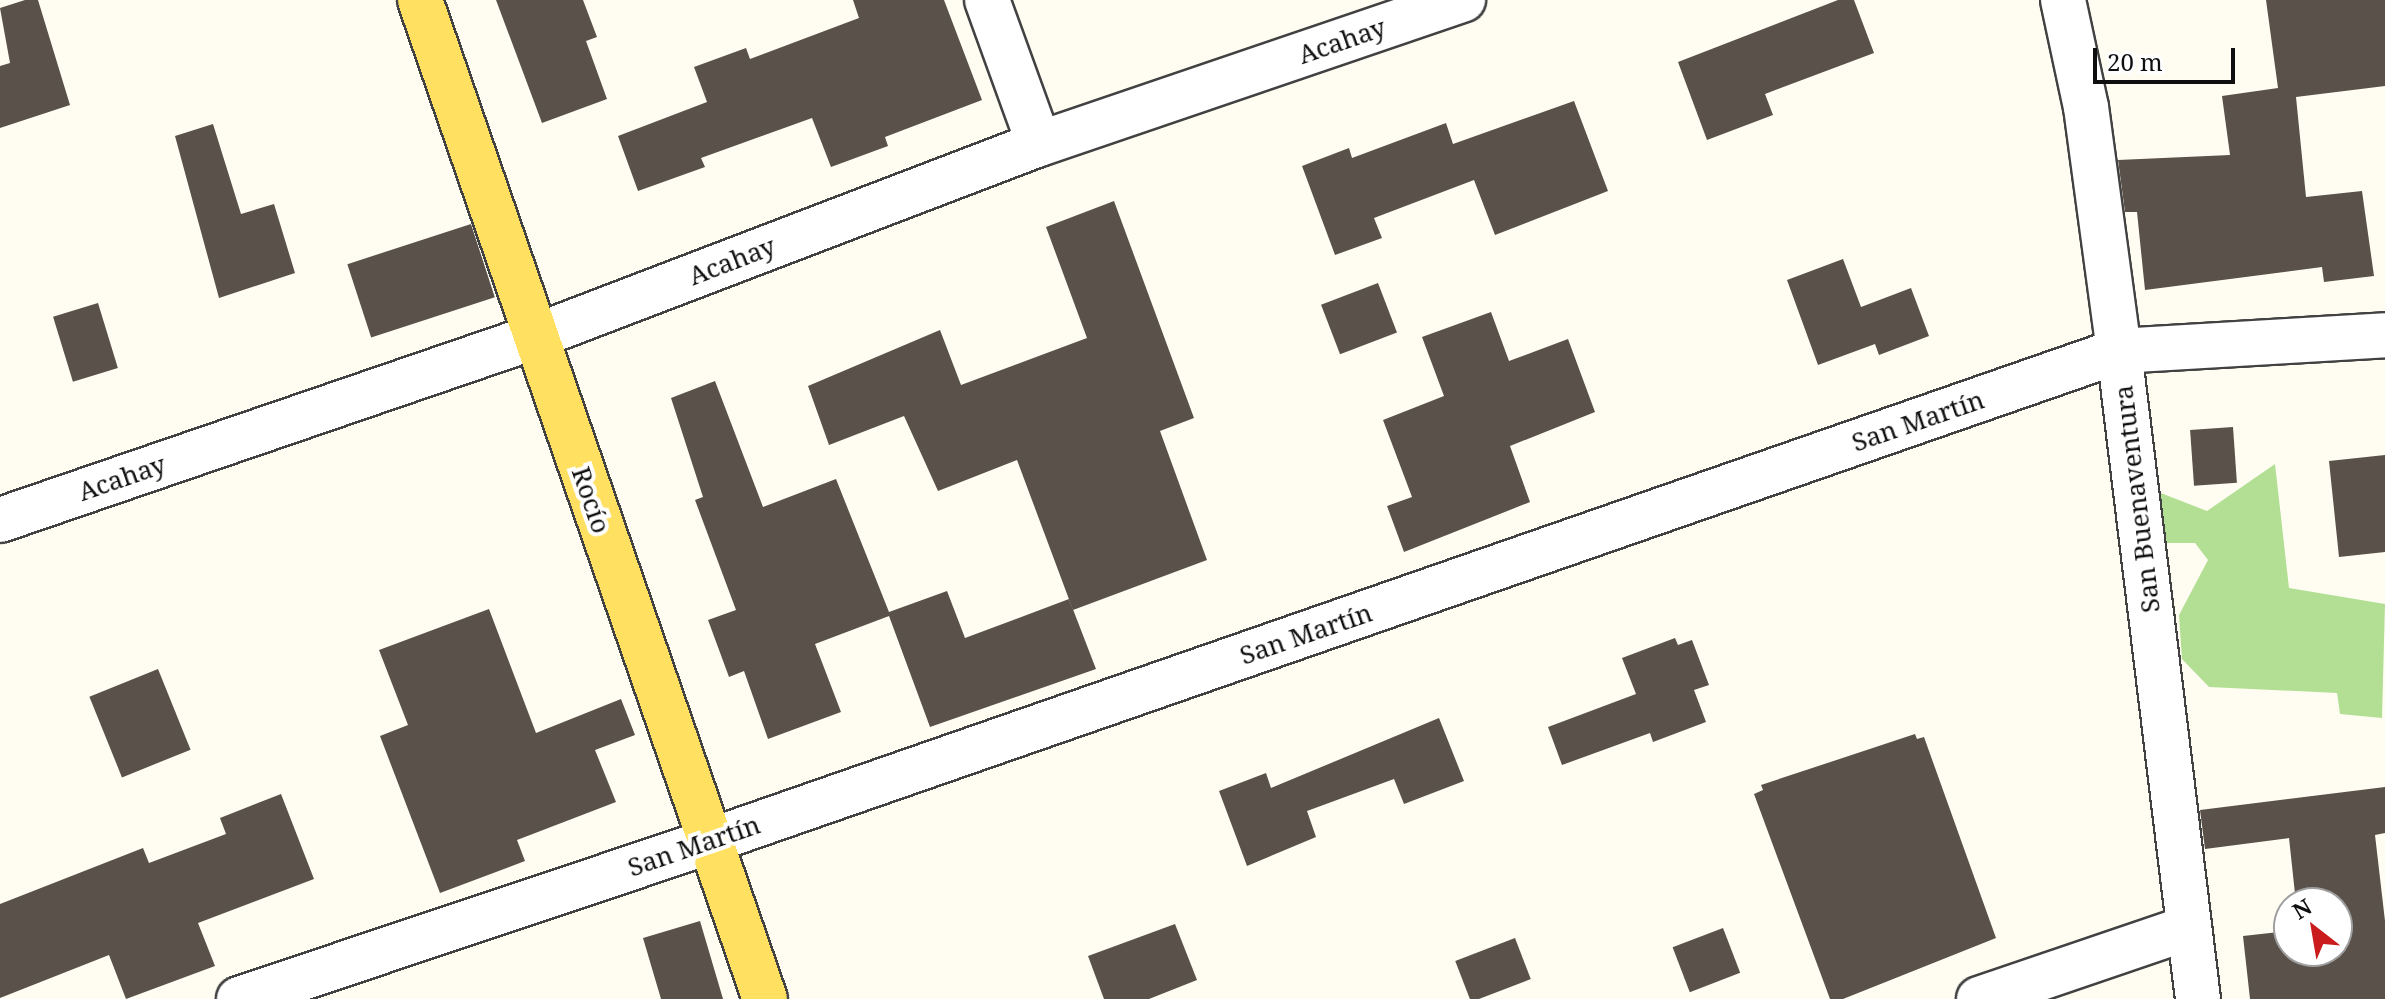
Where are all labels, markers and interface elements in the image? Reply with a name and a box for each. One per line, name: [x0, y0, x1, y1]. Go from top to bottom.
street label: Acahay: [1294, 12, 1390, 70]
scale bar: [2097, 32, 2239, 82]
text: 20 m: [2107, 45, 2163, 78]
street label: Acahay: [684, 230, 780, 292]
street label: San Martín: [1848, 384, 1988, 458]
street label: San Buenaventura: [2108, 384, 2166, 614]
street label: Acahay: [74, 449, 170, 507]
street label: Rocío: [565, 463, 617, 537]
street label: San Martín: [1236, 597, 1376, 671]
street label: San Martín: [624, 809, 764, 883]
north arrow: [2273, 887, 2353, 967]
text: N: [2287, 891, 2317, 925]

